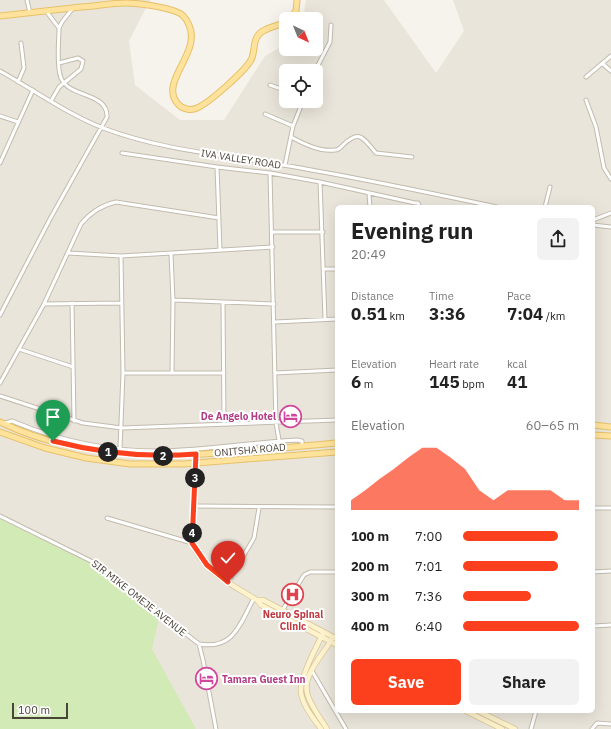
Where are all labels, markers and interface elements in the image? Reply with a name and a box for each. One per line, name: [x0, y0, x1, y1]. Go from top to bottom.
north arrow: [279, 12, 323, 56]
map controls: [279, 12, 323, 108]
button: locate: [279, 64, 323, 108]
street label: IVA VALLEY ROAD: [200, 146, 282, 172]
text: Evening run: [351, 216, 473, 245]
button: share: [537, 218, 579, 260]
text: 20:49: [351, 246, 386, 263]
text: Distance: [351, 289, 394, 303]
text: Time: [429, 289, 454, 303]
text: Pace: [507, 289, 531, 303]
text: 0.51: [351, 303, 387, 325]
text: 3:36: [429, 303, 465, 325]
text: 7:04: [507, 303, 543, 325]
text: km: [387, 309, 405, 323]
text: /km: [543, 309, 565, 323]
text: Elevation: [351, 357, 397, 371]
text: Heart rate: [429, 357, 479, 371]
text: kcal: [507, 357, 527, 371]
text: 6: [351, 371, 361, 393]
text: 145: [429, 371, 460, 393]
text: 41: [507, 371, 527, 393]
text: m: [361, 377, 373, 391]
text: bpm: [460, 377, 485, 391]
pin: [36, 400, 70, 441]
hotel icon: De Angelo Hotel: [278, 403, 304, 429]
icon: arrive: [42, 406, 64, 428]
place label: De Angelo Hotel: [201, 410, 276, 423]
text: Elevation: [351, 417, 405, 434]
text: 60–65 m: [526, 417, 579, 434]
street label: ONITSHA ROAD: [214, 440, 287, 460]
pin: 1: [98, 442, 118, 462]
text: 1: [105, 445, 111, 459]
pin: 2: [153, 446, 173, 466]
text: 2: [160, 449, 166, 463]
pin: 3: [185, 468, 205, 488]
text: 3: [192, 471, 198, 485]
pin: 4: [182, 523, 202, 543]
text: 4: [189, 526, 195, 540]
text: 100 m: [351, 528, 389, 545]
text: 7:00: [415, 528, 442, 545]
pin: [211, 541, 245, 582]
icon: check: [217, 547, 239, 569]
street label: SIR MIKE OMEJE AVENUE: [89, 557, 189, 639]
text: 200 m: [351, 558, 389, 575]
text: 7:01: [415, 558, 442, 575]
hospital icon: Neuro Spinal Clinic: [280, 581, 306, 607]
text: 300 m: [351, 588, 389, 605]
text: 7:36: [415, 588, 442, 605]
place label: Neuro Spinal Clinic: [263, 608, 323, 633]
text: 400 m: [351, 618, 389, 635]
text: 6:40: [415, 618, 442, 635]
button: Save: [351, 659, 461, 705]
button: Share: [469, 659, 579, 705]
hotel icon: Tamara Guest Inn: [194, 666, 220, 692]
place label: Tamara Guest Inn: [222, 673, 306, 686]
scale bar: [12, 701, 68, 720]
text: 100 m: [18, 703, 50, 717]

